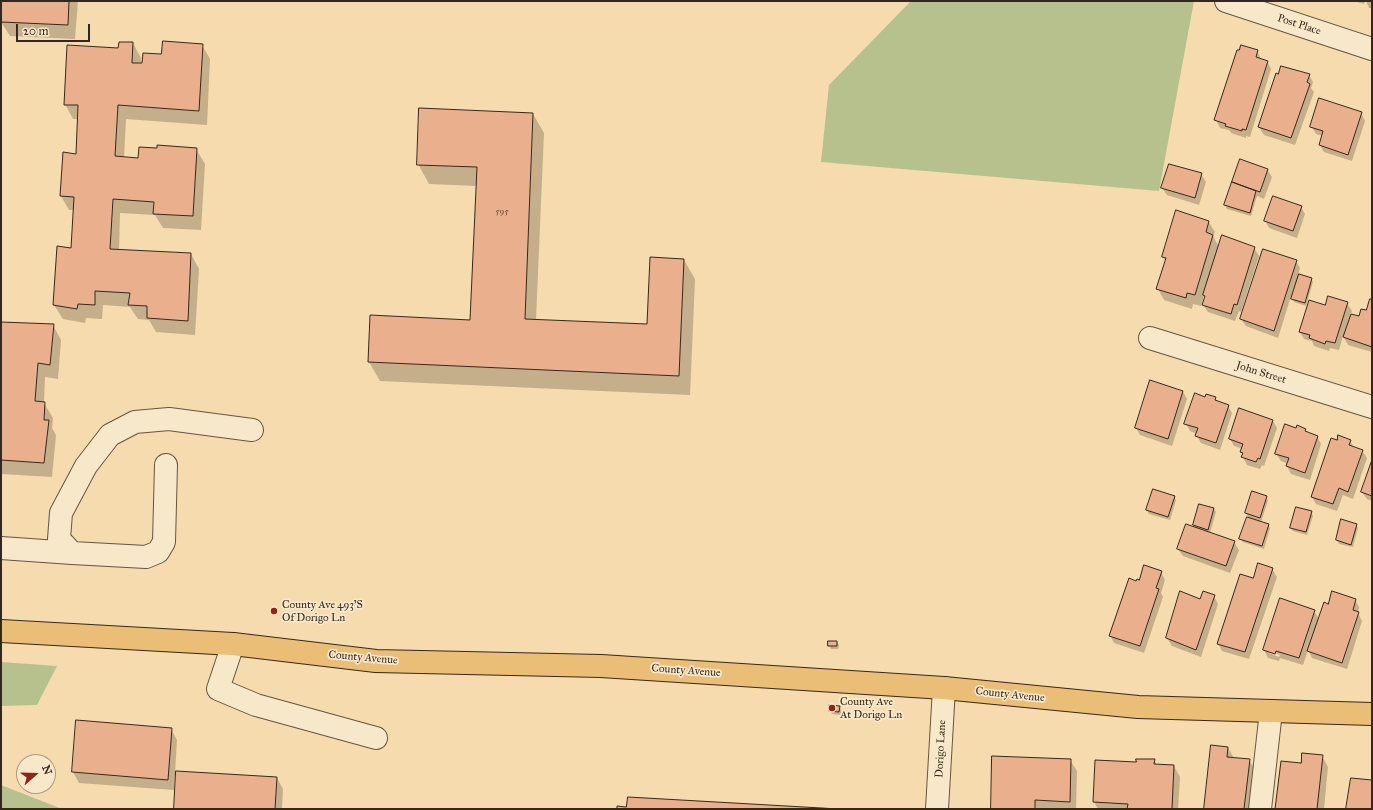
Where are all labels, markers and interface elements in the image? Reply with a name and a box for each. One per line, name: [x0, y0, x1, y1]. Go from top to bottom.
street label: Post Place: [1276, 12, 1322, 38]
scale bar: [18, 16, 92, 42]
text: 20 m: [23, 24, 49, 38]
house number: 595: [495, 207, 509, 217]
street label: John Street: [1234, 359, 1288, 387]
place label: County Ave 493'S Of Dorigo Ln: [282, 598, 363, 624]
marker: County Ave 493'S Of Dorigo Ln: [269, 606, 279, 616]
street label: County Avenue: [328, 648, 398, 668]
street label: County Avenue: [651, 662, 721, 680]
street label: County Avenue: [975, 685, 1045, 705]
place label: County Ave At Dorigo Ln: [840, 695, 902, 721]
marker: County Ave At Dorigo Ln: [827, 703, 837, 713]
street label: Dorigo Lane: [933, 720, 949, 778]
north arrow: [16, 754, 56, 794]
text: N: [39, 763, 55, 777]

